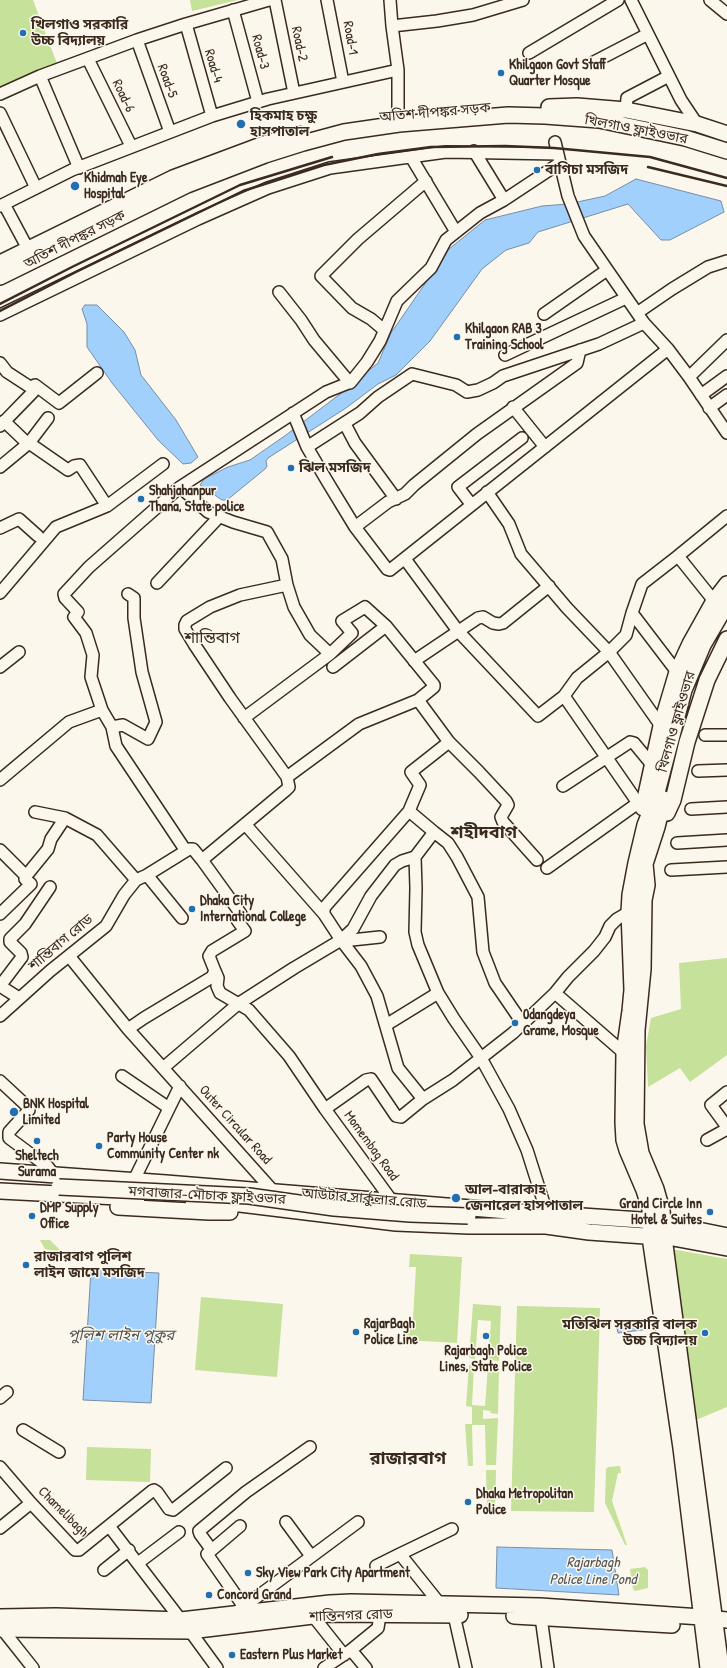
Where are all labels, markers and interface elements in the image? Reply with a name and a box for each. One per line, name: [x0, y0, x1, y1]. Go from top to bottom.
place label: খিলগাও সরকারি উচ্চ বিদ্যালয়: [31, 17, 128, 50]
street label: Road-1: [339, 20, 361, 56]
street label: Road-2: [287, 25, 311, 63]
marker: খিলগাও সরকারি উচ্চ বিদ্যালয়: [18, 28, 28, 38]
street label: Road-3: [247, 33, 273, 71]
street label: Road-4: [200, 47, 226, 85]
place label: Khilgaon Govt Staff Quarter Mosque: [509, 57, 606, 90]
street label: Road-5: [153, 62, 181, 100]
marker: Khilgaon Govt Staff Quarter Mosque: [496, 68, 506, 78]
street label: Road-6: [108, 77, 138, 115]
street label: অতিশ দীপঙ্কর সড়ক: [379, 100, 491, 126]
place label: হিকমাহ চক্ষু হাসপাতাল: [250, 108, 317, 140]
street label: খিলগাও ফ্লাইওভার: [583, 112, 689, 148]
marker: হিকমাহ চক্ষু হাসপাতাল: [235, 118, 247, 130]
place label: বাগিচা মসজিদ: [545, 162, 628, 178]
marker: বাগিচা মসজিদ: [532, 165, 542, 175]
place label: Khidmah Eye Hospital: [84, 170, 148, 202]
marker: Khidmah Eye Hospital: [69, 180, 81, 192]
street label: অতিশ দীপঙ্কর সড়ক: [21, 207, 129, 273]
place label: Khilgaon RAB 3 Training School: [465, 321, 544, 354]
marker: Khilgaon RAB 3 Training School: [452, 332, 462, 342]
place label: ঝিল মসজিদ: [299, 460, 371, 476]
marker: ঝিল মসজিদ: [286, 463, 296, 473]
place label: Shahjahanpur Thana, State police: [149, 483, 245, 516]
marker: Shahjahanpur Thana, State police: [136, 494, 146, 504]
district label: শান্তিবাগ: [184, 629, 240, 649]
street label: খিলগাও ফ্লাইওভার: [654, 669, 700, 775]
district label: শহীদবাগ: [451, 822, 517, 844]
place label: Dhaka City International College: [200, 893, 306, 926]
marker: Dhaka City International College: [187, 904, 197, 914]
street label: শান্তিবাগ রোড: [25, 911, 97, 975]
place label: 0dangdeya Grame, Mosque: [523, 1007, 599, 1040]
marker: 0dangdeya Grame, Mosque: [510, 1018, 520, 1028]
street label: Outer Circular Road: [195, 1082, 275, 1168]
place label: BNK Hospital Limited: [23, 1096, 89, 1128]
marker: BNK Hospital Limited: [8, 1106, 20, 1118]
street label: Momembag Road: [340, 1108, 402, 1184]
place label: Party House Community Center nk: [107, 1130, 219, 1162]
marker: Sheltech Surama: [32, 1136, 42, 1146]
marker: Party House Community Center nk: [94, 1141, 104, 1151]
place label: Sheltech Surama: [15, 1148, 59, 1180]
place label: আল-বারাকাহ জেনারেল হাসপাতাল: [465, 1182, 583, 1214]
street label: মগবাজার-মৌচাক ফ্লাইওভার: [128, 1183, 286, 1209]
street label: আউটার সার্কুলার রোড: [301, 1185, 427, 1213]
marker: আল-বারাকাহ জেনারেল হাসপাতাল: [450, 1192, 462, 1204]
place label: Grand Circle Inn Hotel & Suites: [619, 1196, 702, 1228]
place label: DMP Supply Office: [40, 1200, 99, 1232]
marker: Grand Circle Inn Hotel & Suites: [705, 1207, 715, 1217]
marker: DMP Supply Office: [27, 1211, 37, 1221]
place label: রাজারবাগ পুলিশ লাইন জামে মসজিদ: [34, 1249, 145, 1282]
marker: রাজারবাগ পুলিশ লাইন জামে মসজিদ: [21, 1260, 31, 1270]
place label: RajarBagh Police Line: [364, 1316, 418, 1348]
place label: মতিঝিল সরকারি বালক উচ্চ বিদ্যালয়: [562, 1317, 697, 1350]
water label: পুলিশ লাইন পুকুর: [68, 1327, 174, 1345]
marker: RajarBagh Police Line: [351, 1327, 361, 1337]
marker: মতিঝিল সরকারি বালক উচ্চ বিদ্যালয়: [700, 1328, 710, 1338]
marker: Rajarbagh Police Lines, State Police: [481, 1331, 491, 1341]
place label: Rajarbagh Police Lines, State Police: [440, 1343, 532, 1376]
district label: রাজারবাগ: [370, 1448, 446, 1470]
street label: Chamelibagh: [34, 1483, 92, 1541]
place label: Dhaka Metropolitan Police: [476, 1486, 573, 1518]
marker: Dhaka Metropolitan Police: [463, 1497, 473, 1507]
water label: Rajarbagh Police Line Pond: [550, 1554, 636, 1589]
place label: Sky View Park City Apartment: [256, 1565, 410, 1581]
marker: Sky View Park City Apartment: [243, 1568, 253, 1578]
place label: Concord Grand: [217, 1587, 291, 1603]
marker: Concord Grand: [204, 1590, 214, 1600]
street label: শান্তিনগর রোড: [309, 1606, 393, 1626]
place label: Eastern Plus Market: [240, 1647, 342, 1663]
marker: Eastern Plus Market: [227, 1650, 237, 1660]

